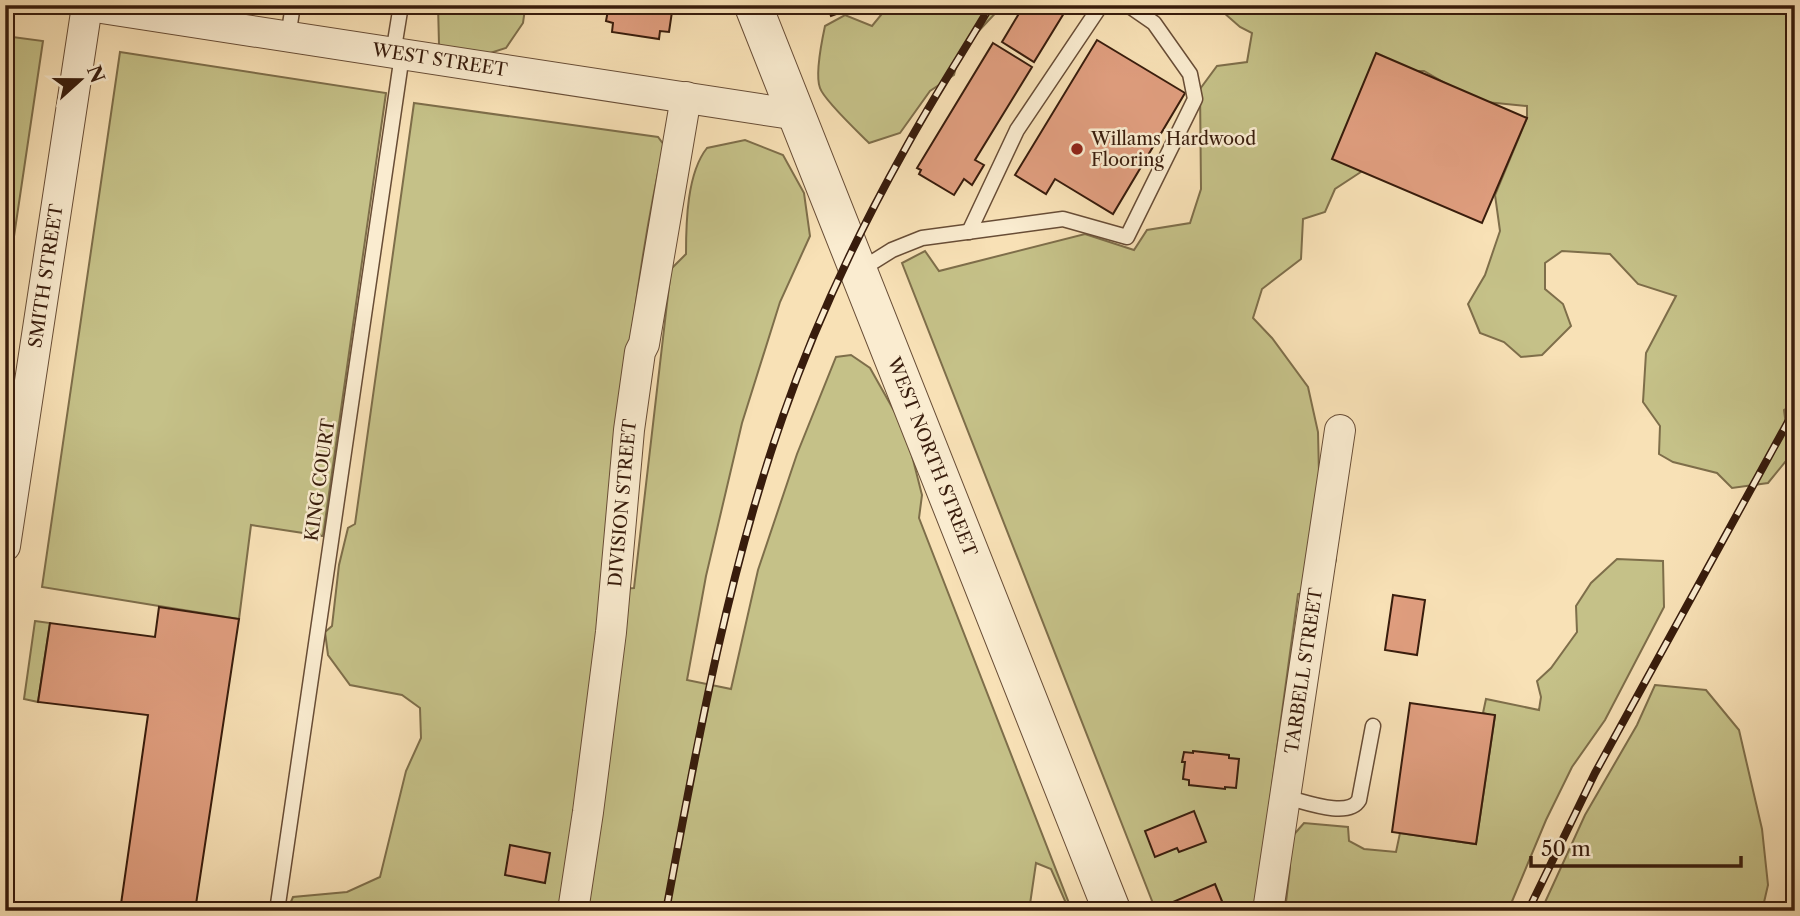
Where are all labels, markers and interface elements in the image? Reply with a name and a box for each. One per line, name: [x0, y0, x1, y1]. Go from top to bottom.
street label: WEST STREET: [370, 39, 509, 81]
north arrow: [46, 46, 116, 116]
text: N: [82, 62, 109, 86]
place label: Willams Hardwood Flooring: [1090, 128, 1256, 171]
marker: Willams Hardwood Flooring: [1069, 141, 1085, 157]
street label: SMITH STREET: [24, 202, 68, 350]
street label: WEST NORTH STREET: [882, 353, 982, 560]
street label: KING COURT: [301, 417, 340, 543]
street label: DIVISION STREET: [604, 417, 641, 588]
street label: TARBELL STREET: [1281, 586, 1327, 755]
scale bar: [1531, 825, 1741, 869]
text: 50 m: [1541, 836, 1591, 861]

